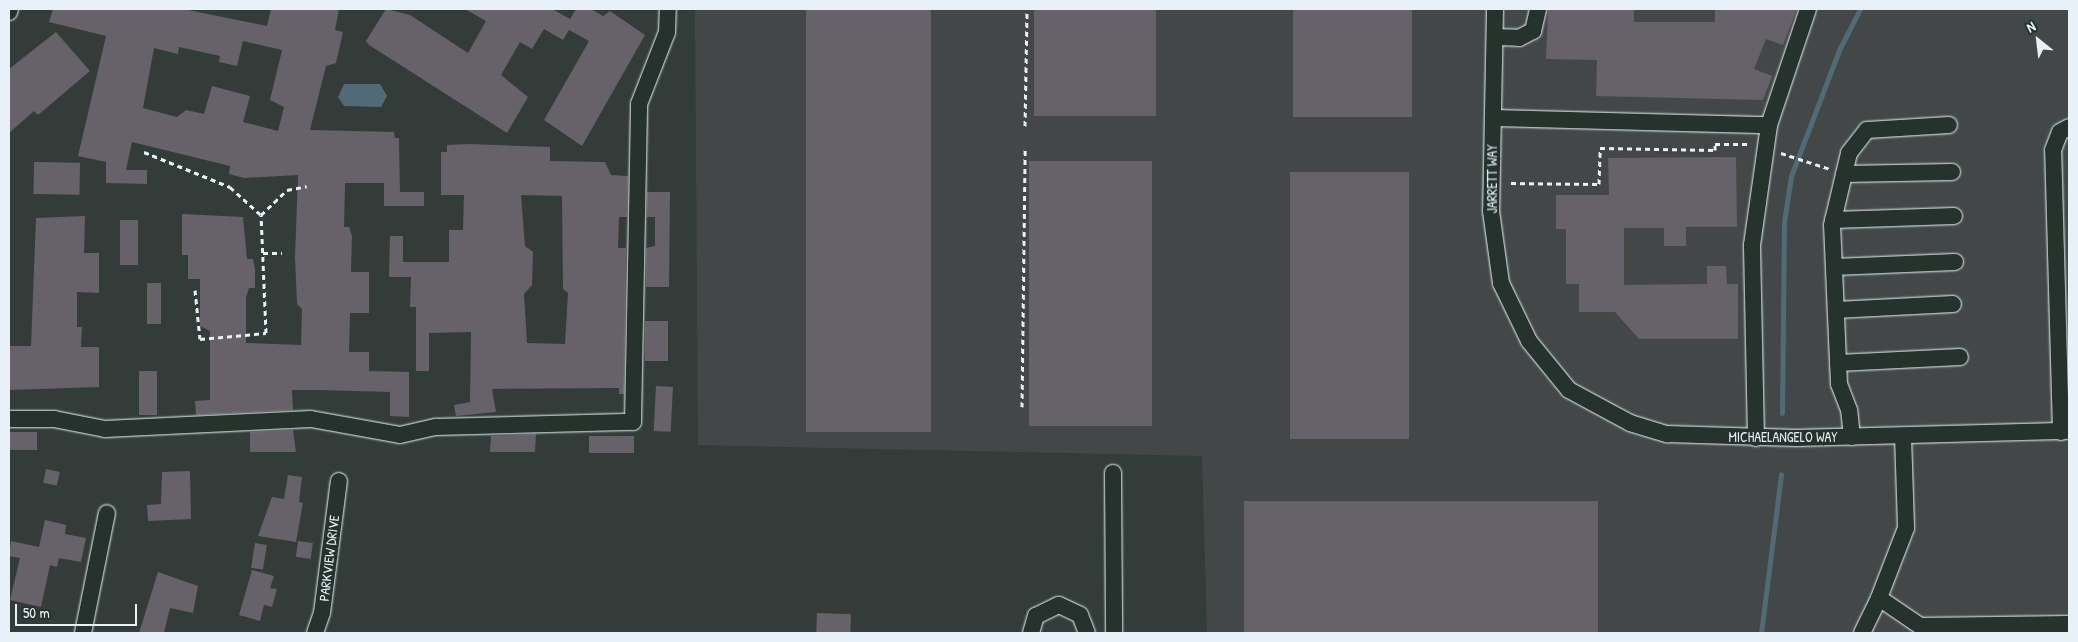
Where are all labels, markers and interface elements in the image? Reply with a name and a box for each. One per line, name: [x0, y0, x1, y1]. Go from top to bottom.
north arrow: [2013, 15, 2063, 65]
text: N: [2023, 16, 2038, 37]
street label: JARRETT WAY: [1484, 145, 1500, 213]
street label: MICHAELANGELO WAY: [1728, 429, 1838, 445]
street label: PARKVIEW DRIVE: [315, 514, 343, 602]
scale bar: [18, 594, 140, 626]
text: 50 m: [23, 602, 50, 623]

